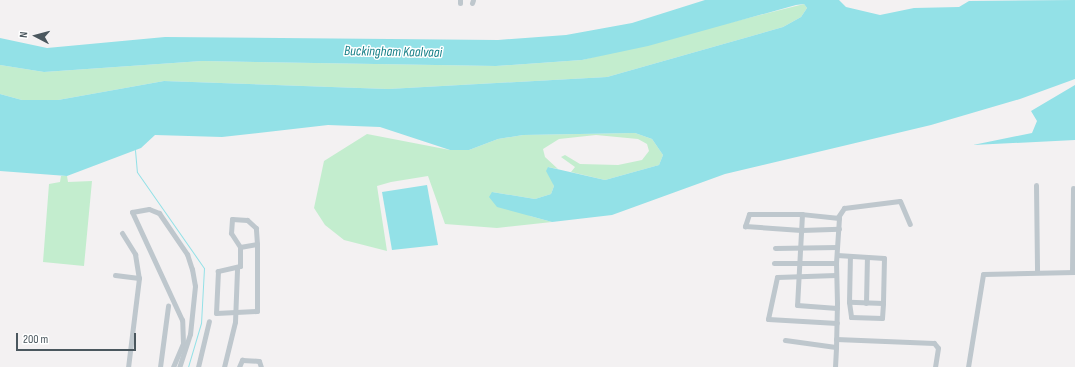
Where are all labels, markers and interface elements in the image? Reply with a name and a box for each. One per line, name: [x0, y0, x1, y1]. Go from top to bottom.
north arrow: [16, 16, 56, 56]
text: N: [17, 31, 30, 38]
water label: Buckingham Kaalvaai: [344, 43, 442, 61]
scale bar: [18, 325, 138, 351]
text: 200 m: [23, 332, 48, 347]

